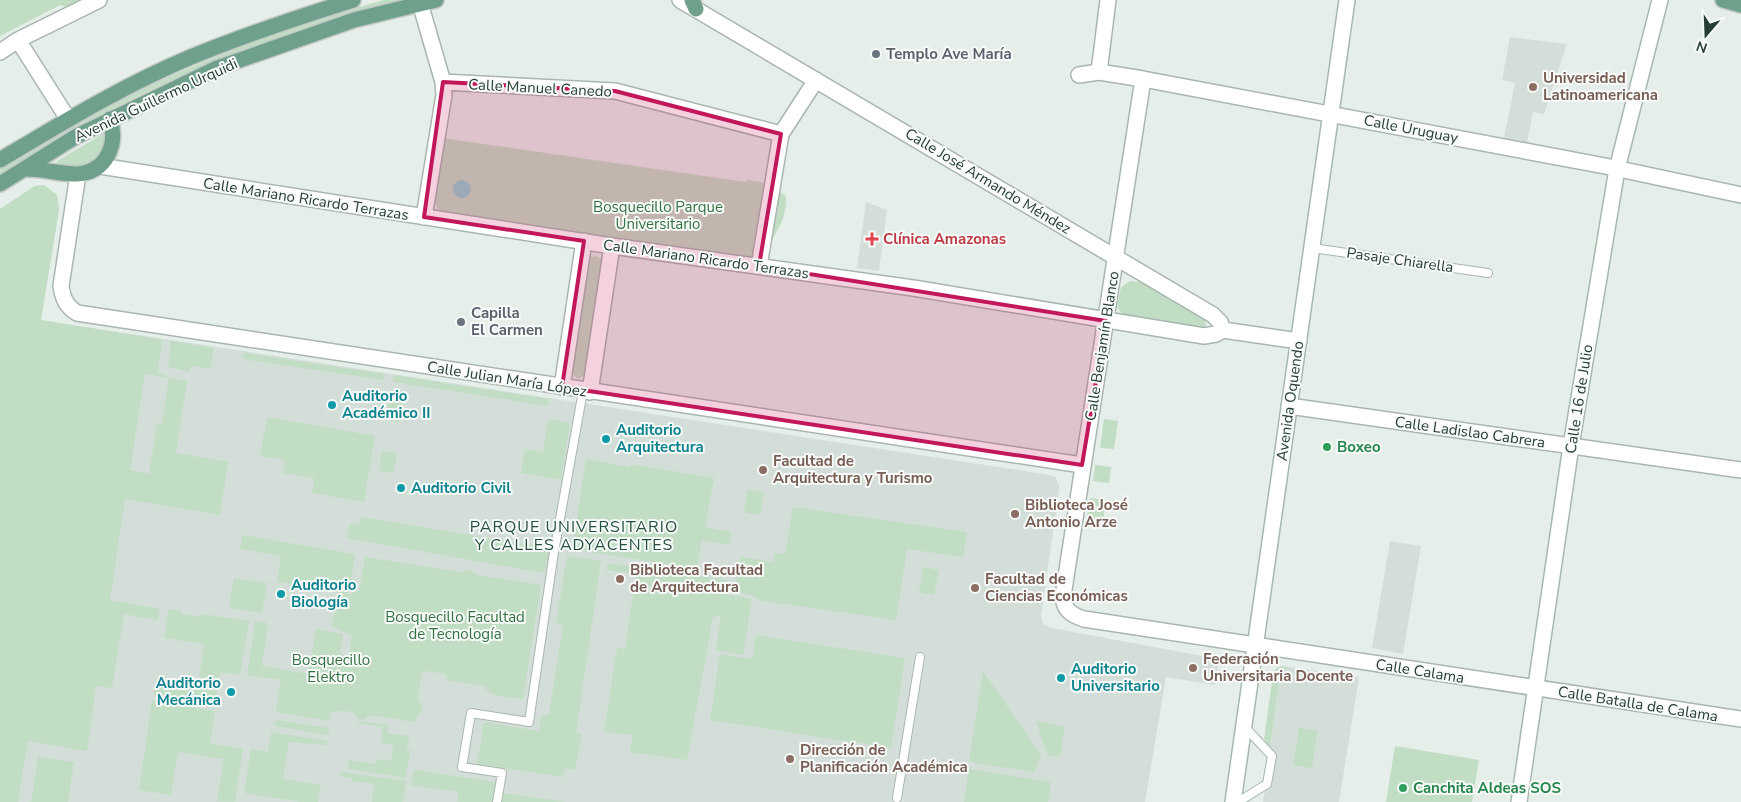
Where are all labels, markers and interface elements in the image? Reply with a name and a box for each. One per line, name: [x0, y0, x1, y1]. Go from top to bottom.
north arrow: [1681, 10, 1731, 60]
text: N: [1694, 36, 1710, 58]
place label: Templo Ave María: [886, 44, 1012, 64]
marker: Templo Ave María: [870, 48, 882, 60]
street label: Avenida Guillermo Urquidi: [71, 53, 241, 147]
place label: Universidad Latinoamericana: [1543, 68, 1658, 105]
street label: Calle Manuel Canedo: [468, 74, 612, 102]
marker: Universidad Latinoamericana: [1527, 81, 1539, 93]
street label: Calle Uruguay: [1362, 110, 1460, 148]
street label: Calle José Armando Méndez: [901, 123, 1075, 239]
street label: Calle Mariano Ricardo Terrazas: [202, 173, 410, 225]
park label: Bosquecillo Parque Universitario: [593, 197, 723, 234]
place label: Clínica Amazonas: [883, 229, 1006, 249]
marker: Clínica Amazonas: [865, 232, 879, 246]
street label: Calle Mariano Ricardo Terrazas: [602, 235, 810, 283]
street label: Pasaje Chiarella: [1345, 243, 1455, 277]
street label: Calle Benjamín Blanco: [1080, 270, 1124, 422]
place label: Capilla El Carmen: [471, 303, 543, 340]
marker: Capilla El Carmen: [455, 316, 467, 328]
street label: Avenida Oquendo: [1272, 340, 1308, 462]
street label: Calle 16 de Julio: [1560, 343, 1598, 455]
street label: Calle Julian María López: [426, 356, 588, 402]
place label: Auditorio Académico II: [342, 386, 431, 423]
marker: Auditorio Académico II: [326, 399, 338, 411]
street label: Calle Ladislao Cabrera: [1394, 412, 1546, 452]
place label: Auditorio Arquitectura: [616, 420, 704, 457]
marker: Auditorio Arquitectura: [600, 433, 612, 445]
place label: Boxeo: [1337, 437, 1381, 457]
marker: Boxeo: [1321, 441, 1333, 453]
place label: Facultad de Arquitectura y Turismo: [773, 451, 933, 488]
marker: Facultad de Arquitectura y Turismo: [757, 464, 769, 476]
place label: Auditorio Civil: [411, 478, 511, 498]
marker: Auditorio Civil: [395, 482, 407, 494]
place label: Biblioteca José Antonio Arze: [1025, 495, 1128, 532]
marker: Biblioteca José Antonio Arze: [1009, 508, 1021, 520]
district label: PARQUE UNIVERSITARIO Y CALLES ADYACENTES: [470, 516, 678, 556]
place label: Biblioteca Facultad de Arquitectura: [630, 560, 763, 597]
place label: Facultad de Ciencias Económicas: [985, 569, 1128, 606]
marker: Biblioteca Facultad de Arquitectura: [614, 573, 626, 585]
place label: Auditorio Biología: [291, 575, 357, 612]
marker: Facultad de Ciencias Económicas: [969, 582, 981, 594]
marker: Auditorio Biología: [275, 588, 287, 600]
park label: Bosquecillo Facultad de Tecnología: [385, 607, 525, 644]
place label: Federación Universitaria Docente: [1203, 649, 1353, 686]
park label: Bosquecillo Elektro: [292, 650, 370, 687]
street label: Calle Calama: [1374, 654, 1466, 688]
place label: Auditorio Universitario: [1071, 659, 1160, 696]
marker: Federación Universitaria Docente: [1187, 662, 1199, 674]
marker: Auditorio Universitario: [1055, 672, 1067, 684]
place label: Auditorio Mecánica: [156, 673, 221, 710]
street label: Calle Batalla de Calama: [1556, 681, 1720, 727]
marker: Auditorio Mecánica: [225, 686, 237, 698]
place label: Dirección de Planificación Académica: [800, 740, 968, 777]
marker: Dirección de Planificación Académica: [784, 753, 796, 765]
place label: Canchita Aldeas SOS: [1413, 778, 1561, 798]
marker: Canchita Aldeas SOS: [1397, 782, 1409, 794]

